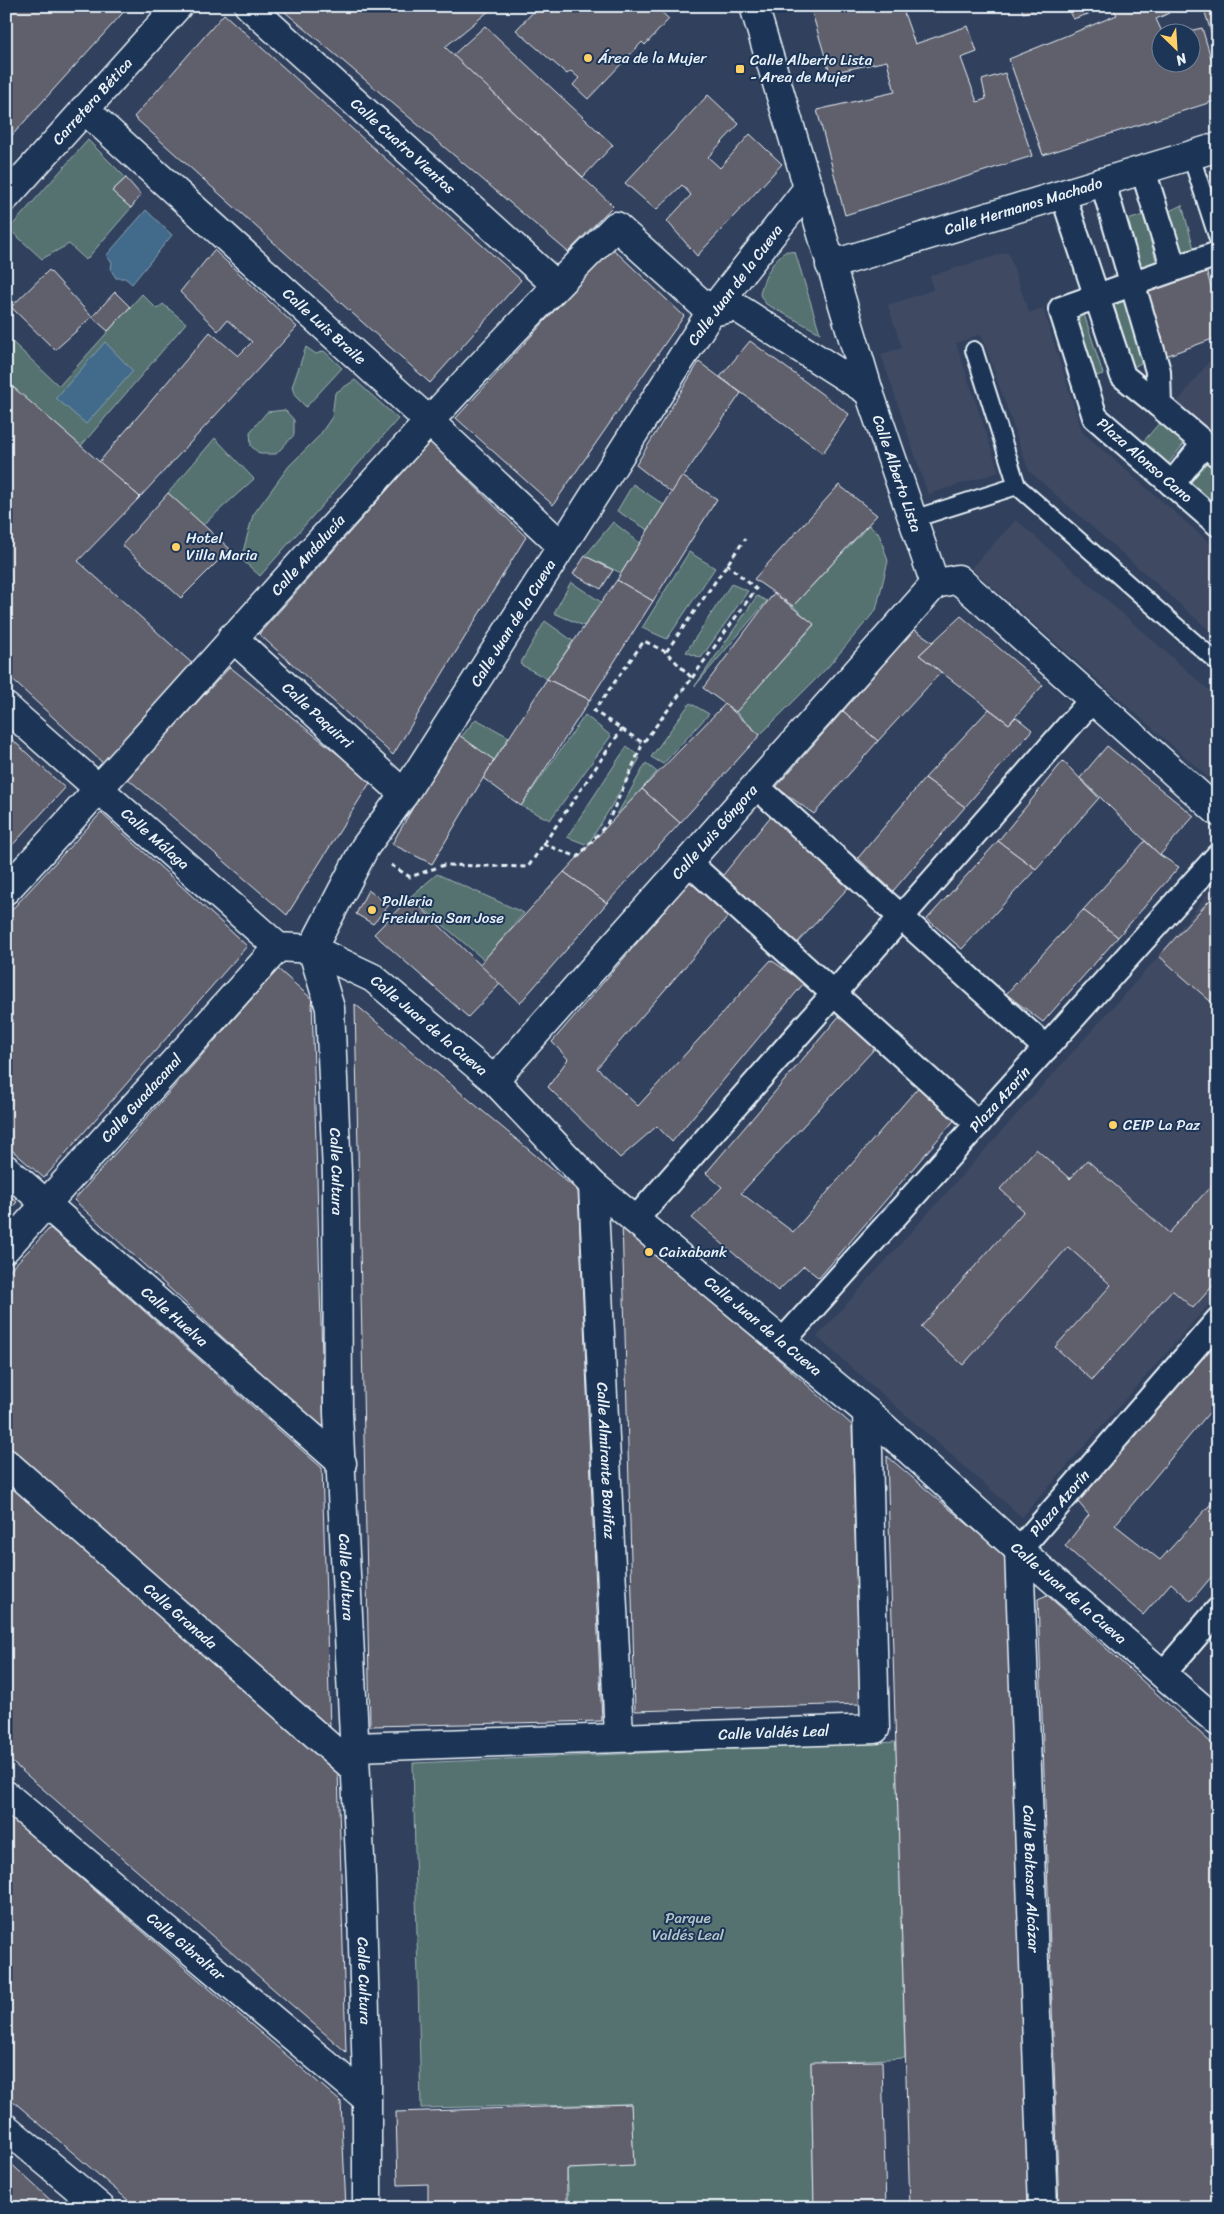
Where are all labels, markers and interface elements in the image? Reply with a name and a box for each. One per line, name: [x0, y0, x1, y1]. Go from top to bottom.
north arrow: [1152, 22, 1202, 72]
place label: Área de la Mujer: [597, 45, 707, 71]
text: N: [1171, 46, 1192, 73]
place label: Calle Alberto Lista - Area de Mujer: [750, 47, 873, 90]
street label: Carretera Bética: [46, 51, 139, 151]
marker: Área de la Mujer: [582, 52, 594, 64]
marker: Calle Alberto Lista - Area de Mujer: [734, 63, 746, 75]
street label: Calle Cuatro Vientos: [344, 91, 461, 201]
street label: Calle Hermanos Machado: [941, 170, 1106, 243]
street label: Calle Juan de la Cueva: [681, 218, 790, 351]
street label: Calle Luis Braile: [276, 281, 372, 372]
street label: Calle Alberto Lista: [865, 411, 929, 536]
street label: Plaza Alonso Cano: [1091, 411, 1199, 510]
street label: Calle Andalucía: [264, 508, 352, 602]
place label: Hotel Villa Maria: [186, 525, 258, 568]
marker: Hotel Villa Maria: [170, 541, 182, 553]
street label: Calle Juan de la Cueva: [463, 554, 563, 692]
street label: Calle Paquirri: [276, 675, 360, 756]
street label: Calle Luis Góngora: [665, 778, 765, 885]
street label: Calle Málaga: [115, 801, 196, 877]
place label: Polleria Freiduria San Jose: [382, 888, 504, 931]
marker: Polleria Freiduria San Jose: [366, 904, 378, 916]
street label: Calle Juan de la Cueva: [365, 968, 494, 1083]
street label: Calle Guadacanal: [94, 1047, 189, 1149]
street label: Plaza Azorín: [963, 1060, 1037, 1139]
place label: CEIP La Paz: [1123, 1112, 1201, 1138]
marker: CEIP La Paz: [1107, 1119, 1119, 1131]
street label: Calle Cultura: [322, 1127, 350, 1215]
place label: Caixabank: [659, 1239, 728, 1265]
marker: Caixabank: [643, 1246, 655, 1258]
street label: Calle Juan de la Cueva: [698, 1269, 828, 1383]
street label: Calle Huelva: [135, 1280, 214, 1354]
street label: Calle Almirante Bonifaz: [589, 1382, 623, 1541]
street label: Plaza Azorín: [1023, 1463, 1096, 1543]
street label: Calle Cultura: [331, 1533, 361, 1622]
street label: Calle Juan de la Cueva: [1005, 1535, 1133, 1651]
street label: Calle Granada: [138, 1576, 224, 1656]
street label: Calle Valdés Leal: [718, 1718, 830, 1747]
street label: Calle Baltasar Alcázar: [1015, 1805, 1047, 1954]
street label: Calle Gibraltar: [141, 1905, 232, 1988]
park label: Parque Valdés Leal: [652, 1905, 725, 1948]
street label: Calle Cultura: [350, 1937, 378, 2025]

